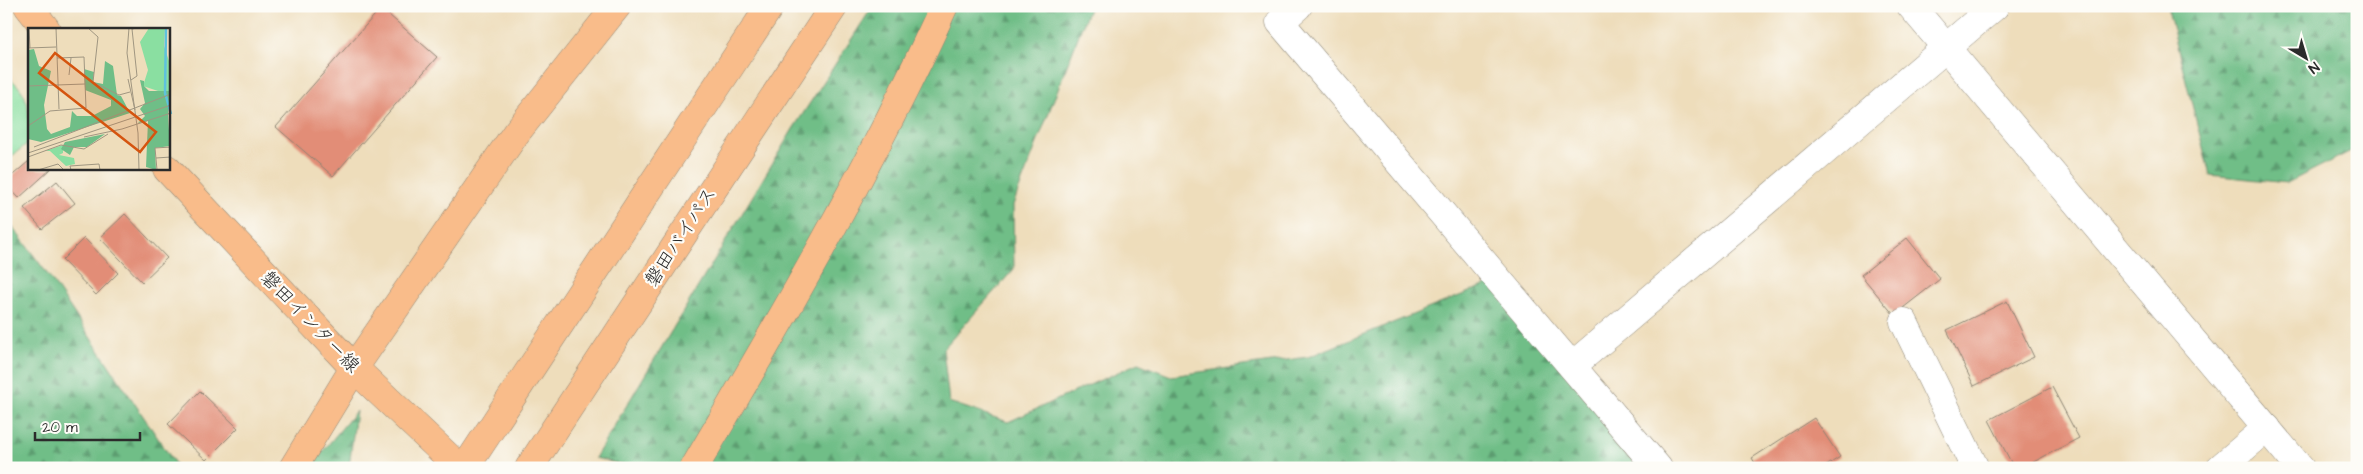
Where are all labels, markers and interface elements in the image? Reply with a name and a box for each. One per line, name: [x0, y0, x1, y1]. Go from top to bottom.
inset map: [28, 28, 170, 170]
north arrow: [2280, 32, 2330, 82]
text: N: [2304, 57, 2323, 78]
street label: 磐田バイパス: [639, 182, 723, 292]
street label: 磐田インター線: [254, 265, 366, 379]
scale bar: [35, 409, 140, 441]
text: 20 m: [42, 417, 78, 438]

